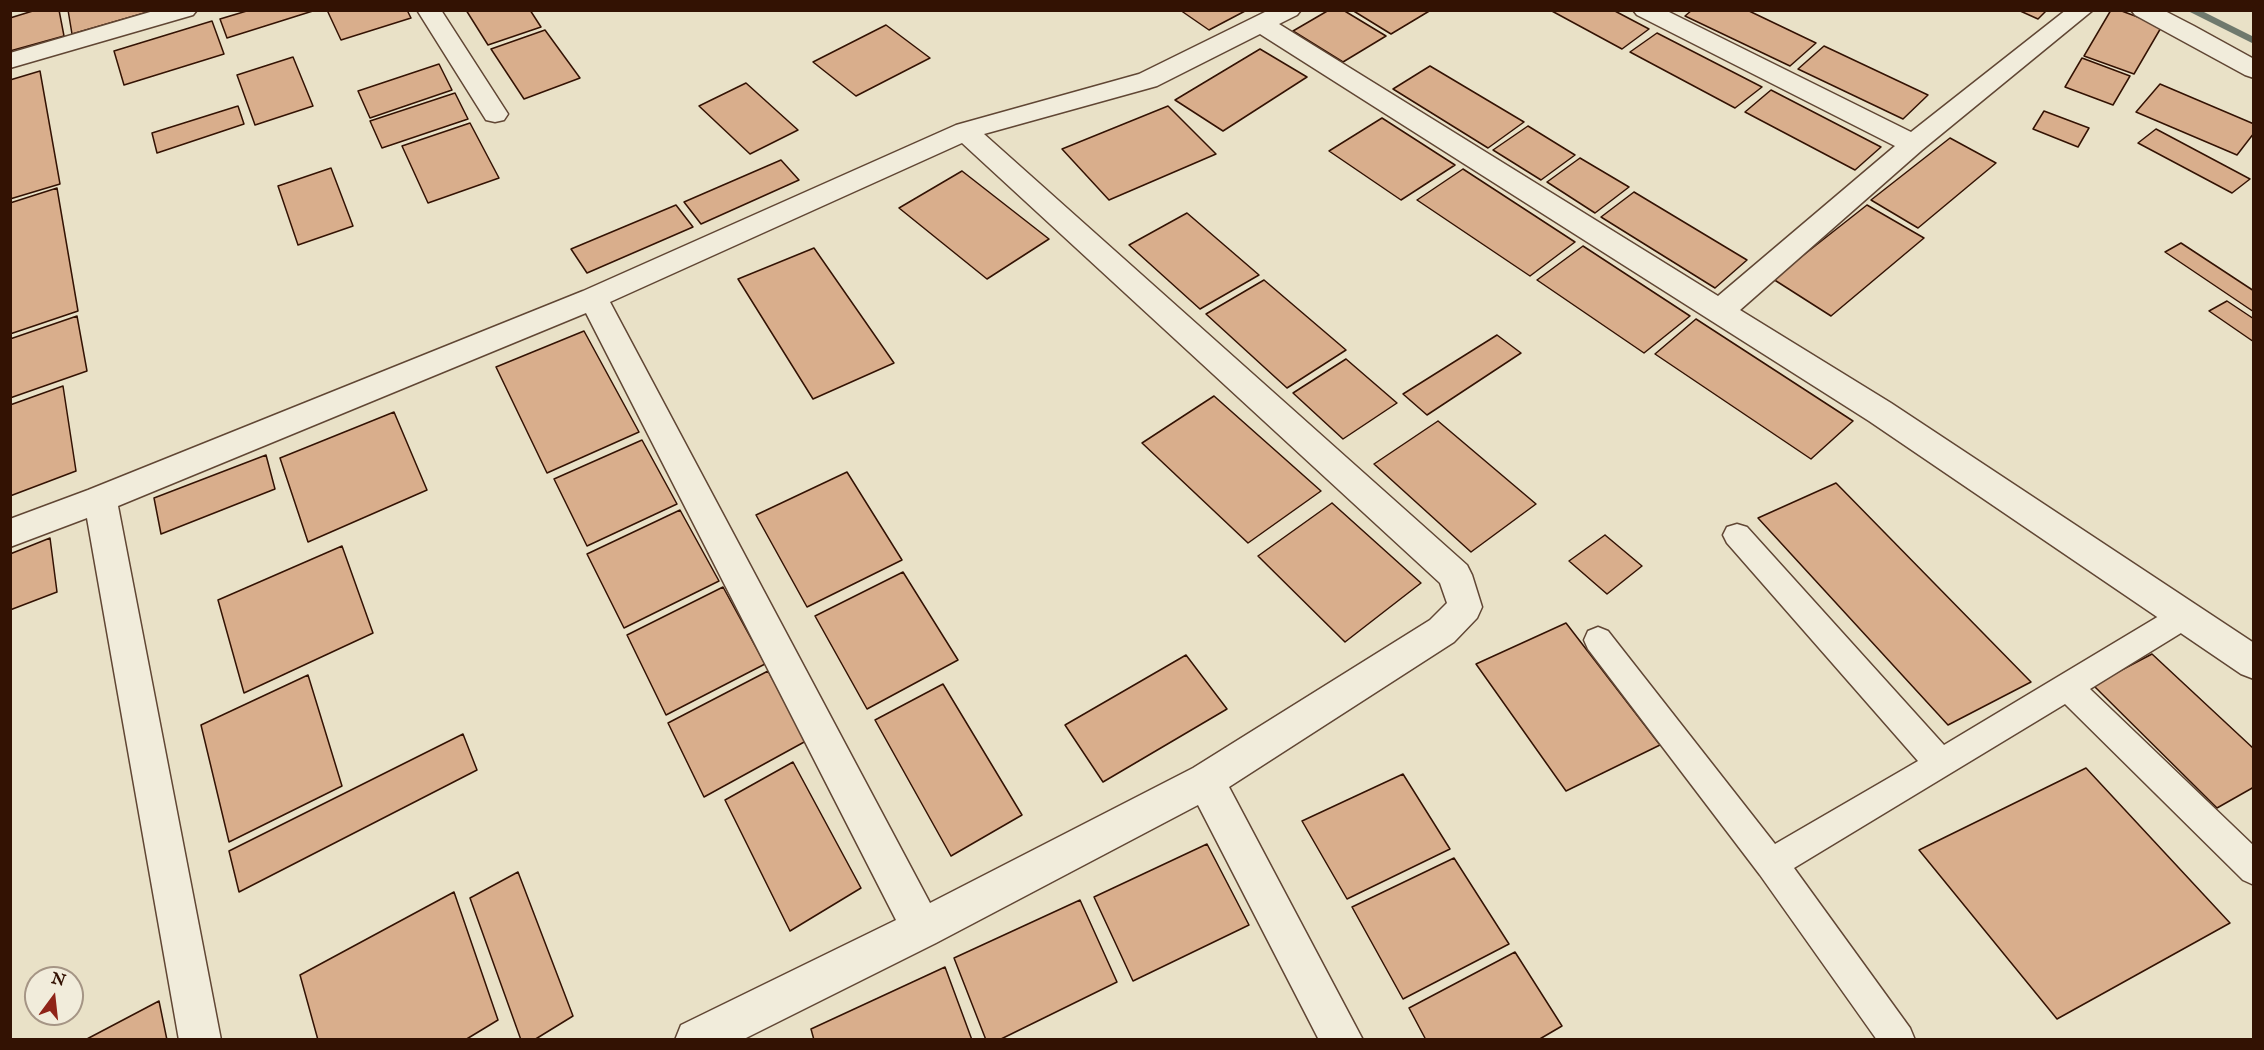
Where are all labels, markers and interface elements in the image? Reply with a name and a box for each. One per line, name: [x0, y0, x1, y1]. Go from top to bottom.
north arrow: [24, 966, 84, 1026]
text: N: [49, 969, 67, 992]

